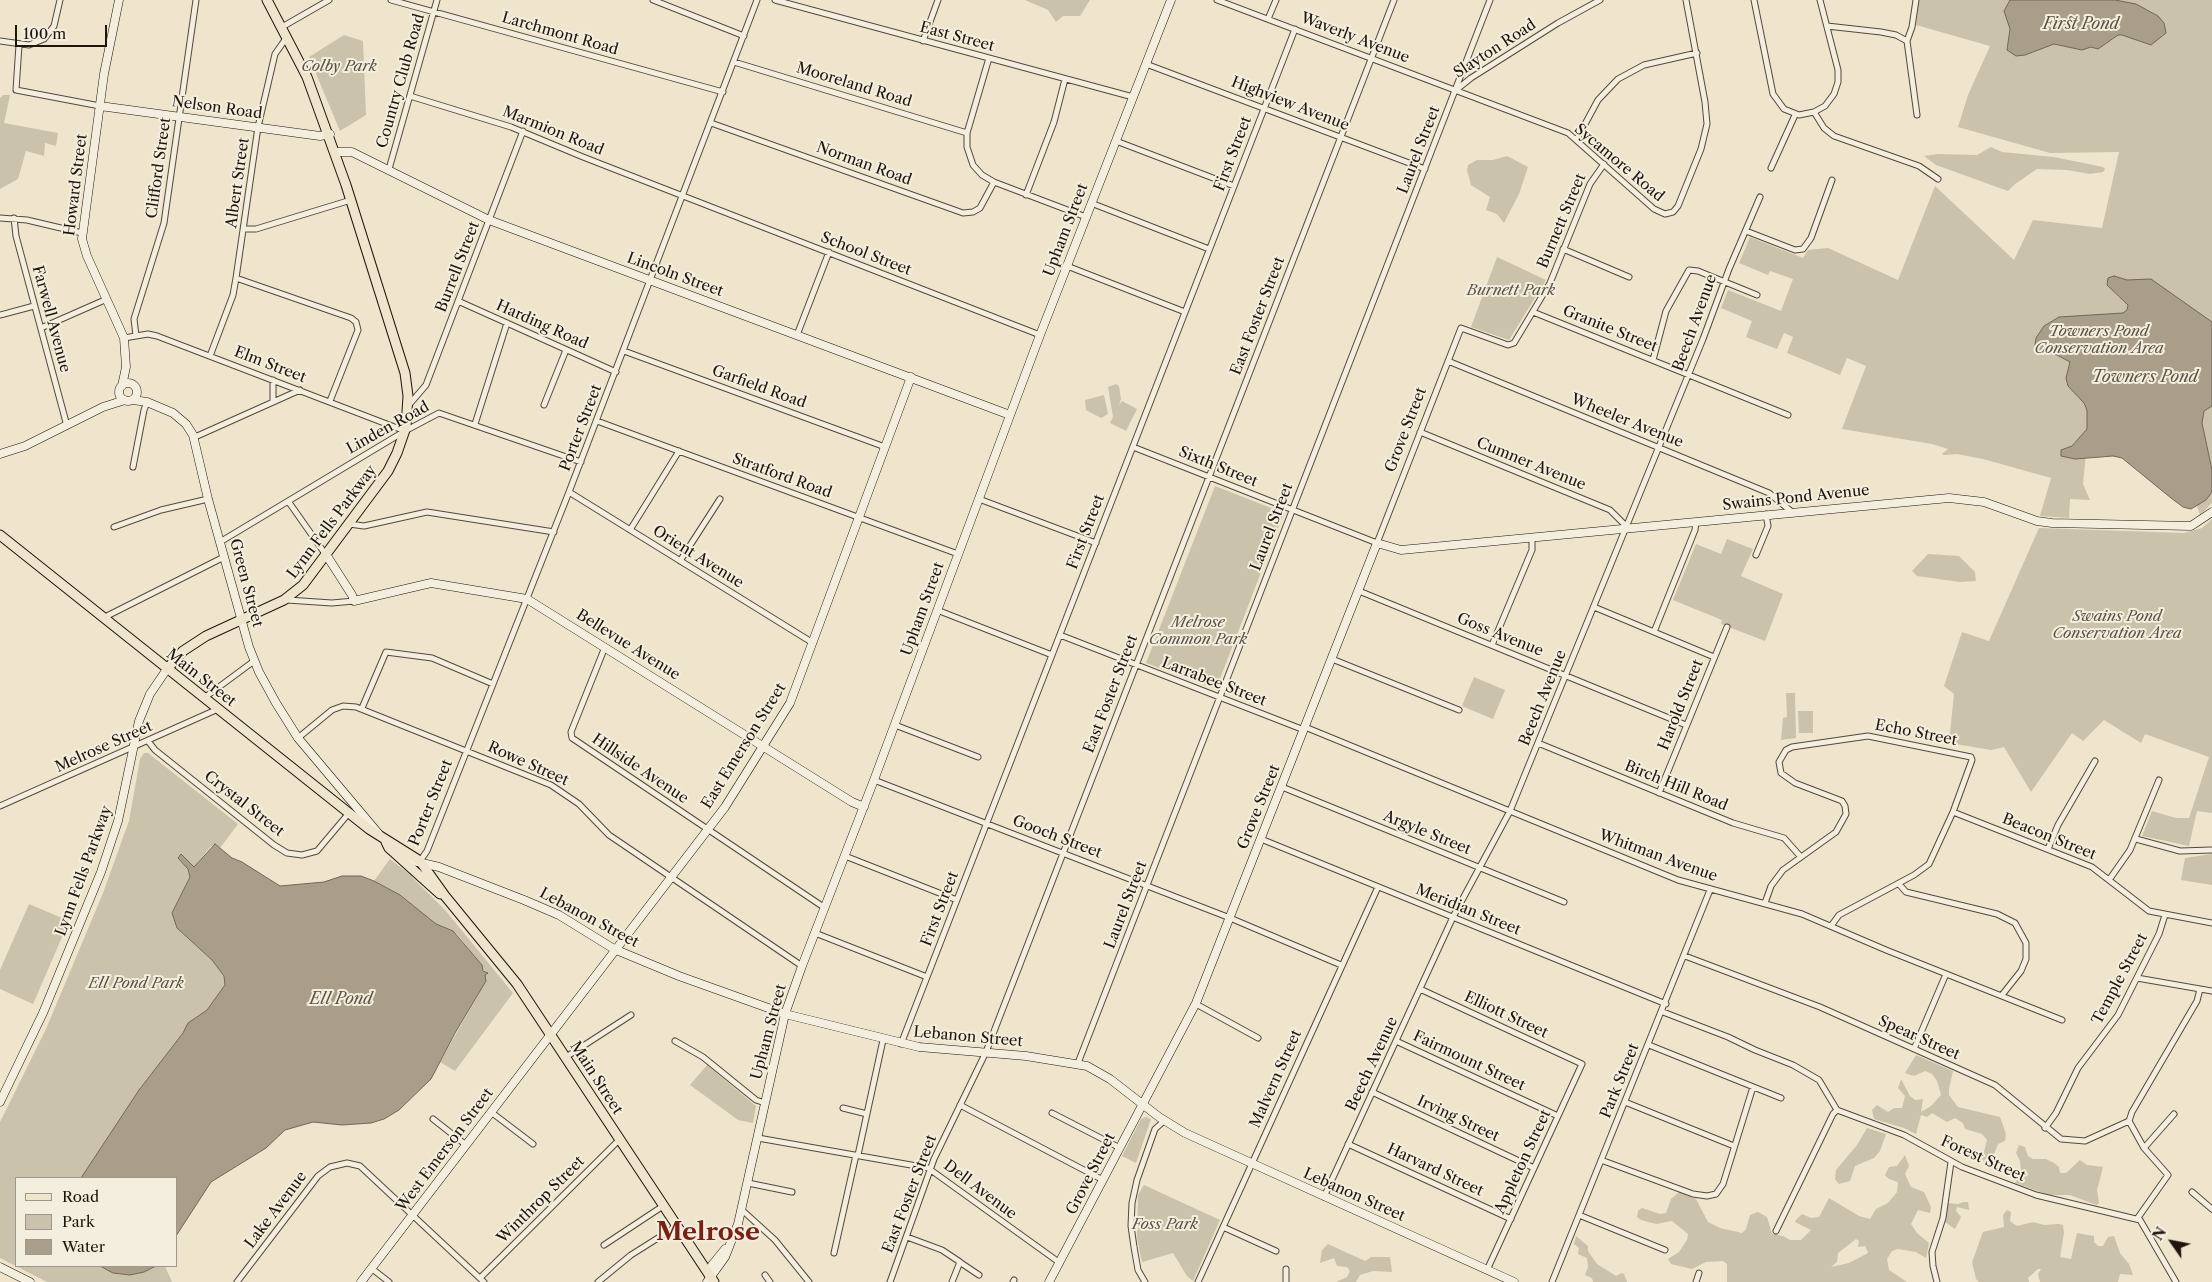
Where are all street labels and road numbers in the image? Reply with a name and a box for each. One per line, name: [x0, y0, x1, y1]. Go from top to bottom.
street label: Larchmont Road: [500, 9, 620, 59]
street label: Waverly Avenue: [1298, 9, 1412, 67]
street label: Country Club Road: [373, 12, 429, 150]
street label: Slayton Road: [1451, 16, 1539, 82]
street label: East Street: [918, 18, 996, 56]
street label: Mooreland Road: [794, 59, 914, 111]
street label: Highview Avenue: [1228, 73, 1352, 135]
street label: Nelson Road: [171, 93, 263, 123]
street label: Marmion Road: [500, 103, 606, 159]
street label: Laurel Street: [1394, 104, 1444, 196]
street label: First Street: [1210, 114, 1256, 194]
street label: Clifford Street: [143, 116, 175, 220]
street label: Sycamore Road: [1571, 120, 1667, 206]
street label: Howard Street: [61, 133, 91, 237]
street label: Albert Street: [223, 137, 253, 229]
street label: Norman Road: [814, 138, 914, 190]
street label: Burnett Street: [1534, 171, 1590, 271]
street label: Upham Street: [1040, 181, 1092, 279]
street label: Burrell Street: [432, 219, 484, 315]
street label: School Street: [818, 228, 914, 280]
street label: Lincoln Street: [624, 249, 726, 301]
street label: East Foster Street: [1227, 254, 1289, 378]
street label: Farwell Avenue: [28, 264, 74, 374]
street label: Beech Avenue: [1669, 272, 1721, 374]
street label: Harding Road: [493, 297, 591, 353]
street label: Granite Street: [1560, 302, 1660, 356]
street label: Elm Street: [232, 343, 308, 387]
street label: Garfield Road: [709, 362, 809, 412]
street label: Porter Street: [556, 382, 606, 474]
street label: Grove Street: [1382, 385, 1430, 475]
street label: Wheeler Avenue: [1568, 390, 1686, 452]
street label: Linden Road: [343, 398, 433, 458]
street label: Cumner Avenue: [1474, 434, 1588, 494]
street label: Sixth Street: [1176, 443, 1260, 491]
street label: Stratford Road: [730, 450, 834, 502]
street label: Lynn Fells Parkway: [284, 462, 380, 582]
street label: Laurel Street: [1247, 481, 1297, 573]
street label: Swains Pond Avenue: [1722, 481, 1870, 515]
street label: First Street: [1063, 492, 1109, 572]
street label: Orient Avenue: [649, 522, 747, 592]
street label: Green Street: [226, 537, 266, 629]
street label: Upham Street: [898, 560, 948, 658]
street label: Bellevue Avenue: [573, 606, 683, 684]
street label: Goss Avenue: [1454, 609, 1546, 661]
street label: East Foster Street: [1080, 632, 1142, 756]
street label: Main Street: [163, 645, 239, 711]
street label: Beech Avenue: [1516, 647, 1570, 749]
street label: Larrabee Street: [1159, 654, 1269, 710]
street label: Harold Street: [1655, 657, 1707, 753]
street label: East Emerson Street: [698, 680, 790, 812]
street label: Echo Street: [1873, 716, 1959, 750]
street label: Melrose Street: [53, 718, 155, 776]
street label: Hillside Avenue: [588, 730, 692, 808]
street label: Rowe Street: [485, 738, 571, 790]
street label: Porter Street: [406, 757, 456, 849]
street label: Birch Hill Road: [1622, 757, 1730, 815]
street label: Grove Street: [1234, 762, 1284, 852]
street label: Crystal Street: [200, 767, 288, 841]
street label: Lynn Fells Parkway: [52, 803, 116, 939]
street label: Argyle Street: [1381, 807, 1473, 859]
street label: Beacon Street: [1999, 810, 2099, 864]
street label: Gooch Street: [1010, 812, 1104, 862]
street label: Whitman Avenue: [1596, 826, 1720, 886]
street label: Laurel Street: [1101, 859, 1151, 951]
street label: First Street: [917, 869, 963, 949]
street label: Meridian Street: [1413, 881, 1523, 939]
street label: Lebanon Street: [536, 884, 642, 952]
street label: Temple Street: [2088, 930, 2152, 1028]
street label: Upham Street: [748, 982, 790, 1082]
street label: Elliott Street: [1461, 988, 1551, 1042]
street label: Spear Street: [1875, 1012, 1963, 1064]
street label: Beech Avenue: [1342, 1014, 1402, 1114]
street label: Lebanon Street: [913, 1023, 1023, 1051]
street label: Malvern Street: [1246, 1027, 1306, 1131]
street label: Fairmount Street: [1410, 1027, 1528, 1095]
street label: Main Street: [566, 1038, 626, 1118]
street label: Park Street: [1597, 1041, 1643, 1121]
street label: West Emerson Street: [393, 1085, 497, 1215]
street label: Irving Street: [1414, 1092, 1502, 1146]
street label: Appleton Street: [1491, 1107, 1555, 1217]
street label: Grove Street: [1063, 1130, 1119, 1218]
street label: East Foster Street: [879, 1132, 941, 1256]
street label: Forest Street: [1938, 1132, 2028, 1186]
street label: Harvard Street: [1384, 1140, 1486, 1200]
street label: Winthrop Street: [494, 1153, 588, 1247]
street label: Dell Avenue: [940, 1157, 1020, 1223]
street label: Lebanon Street: [1300, 1164, 1408, 1226]
street label: Lake Avenue: [241, 1168, 311, 1252]

